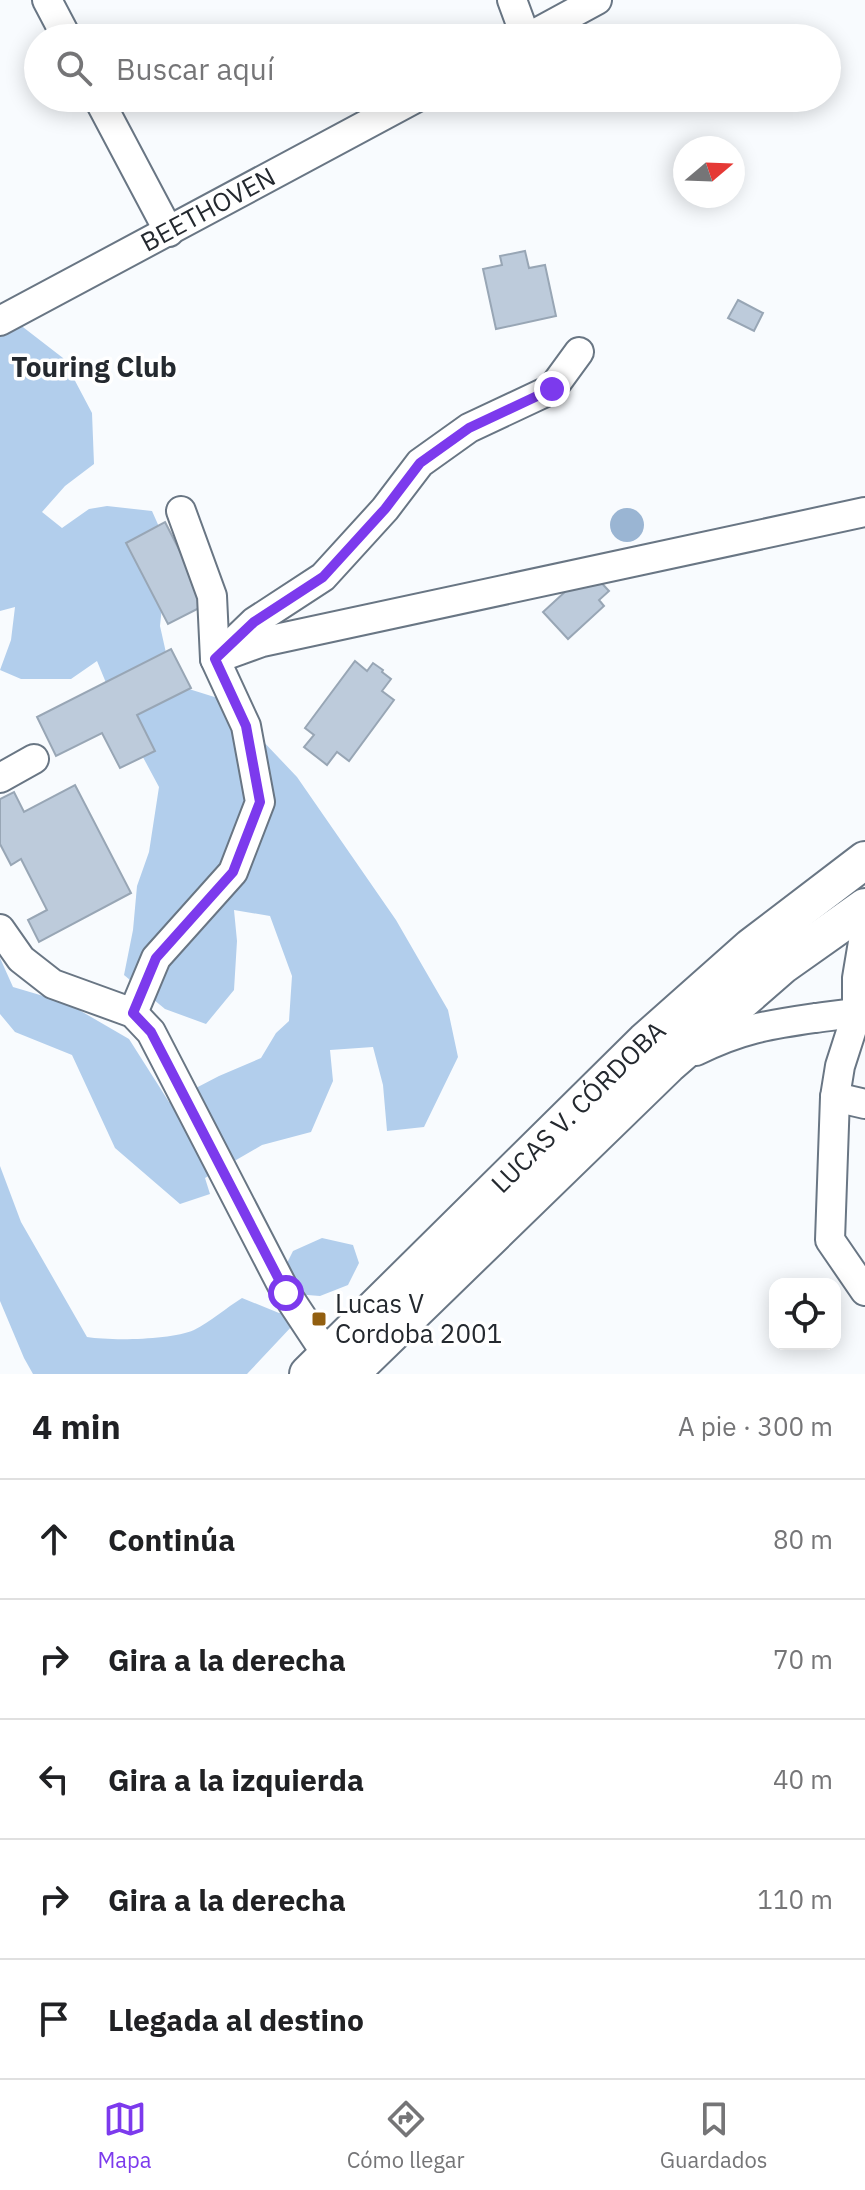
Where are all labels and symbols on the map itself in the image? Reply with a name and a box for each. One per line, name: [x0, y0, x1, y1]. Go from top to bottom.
north arrow: [673, 136, 745, 208]
street label: BEETHOVEN: [134, 159, 281, 259]
district label: Touring Club: [11, 348, 177, 385]
route end: [534, 371, 570, 407]
street label: LUCAS V. CÓRDOBA: [483, 1013, 672, 1200]
route start: [268, 1275, 304, 1311]
place label: Lucas V Cordoba 2001: [335, 1286, 502, 1350]
marker: Lucas V Cordoba 2001: [310, 1310, 328, 1328]

